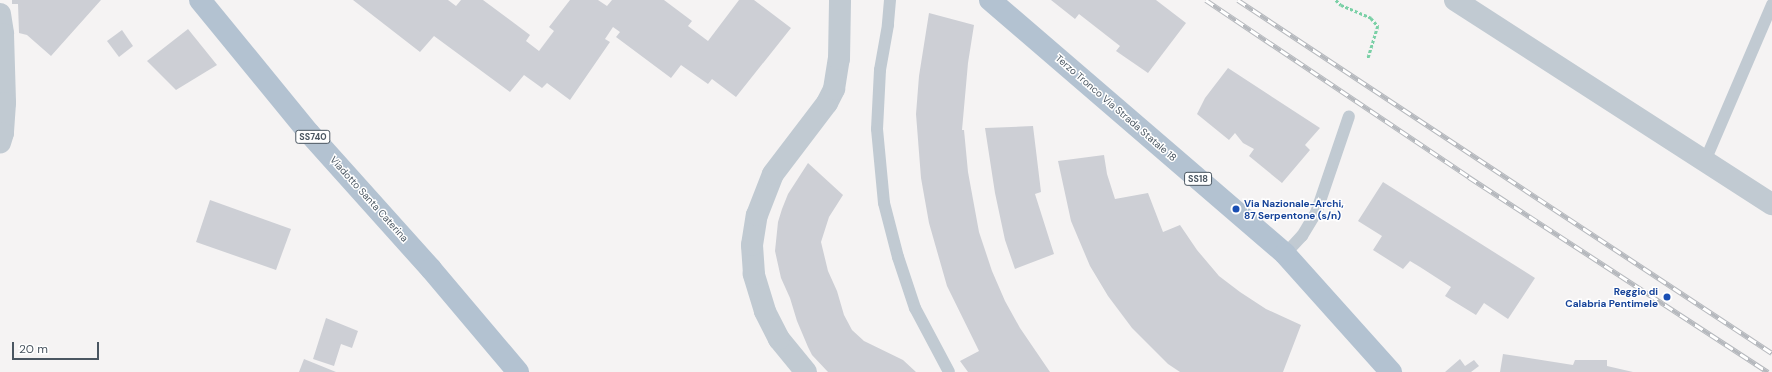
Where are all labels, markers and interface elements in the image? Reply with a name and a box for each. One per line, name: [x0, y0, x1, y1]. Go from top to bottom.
street label: Terzo Tronco Via Strada Statale 18: [1053, 52, 1179, 164]
road number: SS740: [295, 130, 331, 144]
street label: Viadotto Santa Caterina: [327, 154, 411, 244]
road number: SS18: [1184, 172, 1212, 186]
place label: Via Nazionale-Archi, 87 Serpentone (s/n): [1244, 197, 1344, 220]
marker: Via Nazionale-Archi, 87 Serpentone (s/n): [1231, 204, 1241, 214]
place label: Reggio di Calabria Pentimele: [1565, 285, 1658, 308]
marker: Reggio di Calabria Pentimele: [1661, 291, 1673, 303]
scale bar: [14, 334, 101, 360]
text: 20 m: [19, 341, 48, 357]

